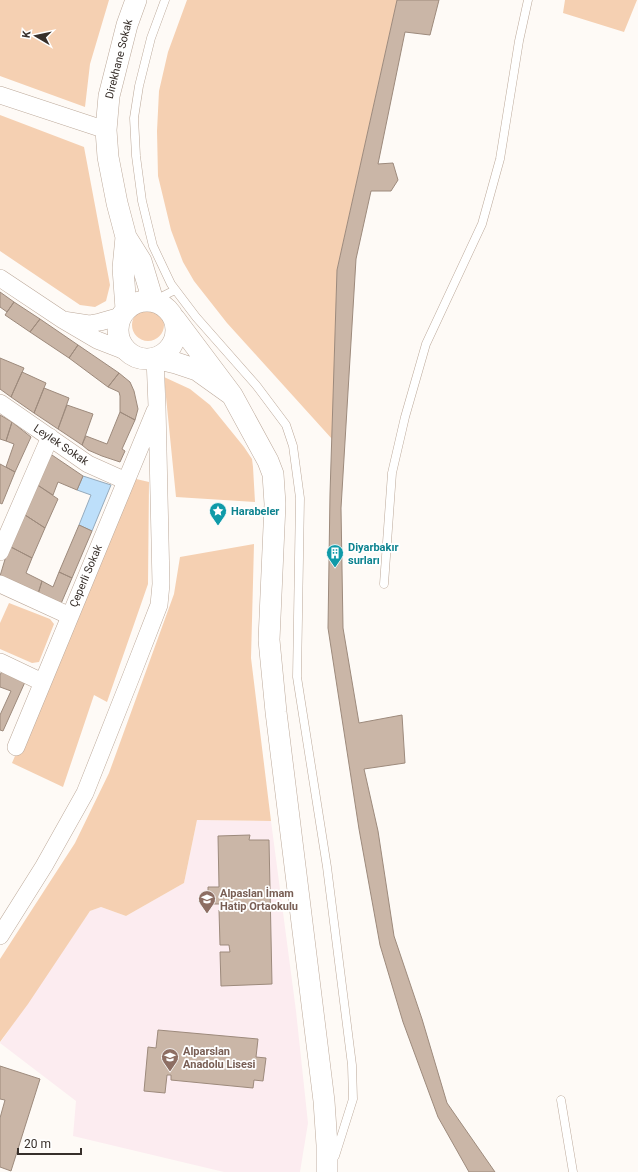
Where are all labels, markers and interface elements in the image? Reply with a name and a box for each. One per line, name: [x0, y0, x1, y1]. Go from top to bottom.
north arrow: [16, 16, 56, 56]
street label: Direkhane Sokak: [103, 17, 135, 100]
text: K: [20, 29, 34, 39]
street label: Leylek Sokak: [31, 422, 91, 468]
place icon: Harabeler: [208, 501, 228, 526]
place label: Harabeler: [231, 505, 279, 518]
place label: Diyarbakır surları: [348, 541, 398, 567]
street label: Çeperli Sokak: [67, 542, 105, 609]
building icon: Diyarbakır surları: [325, 543, 345, 568]
place label: Alpaslan İmam Hatip Ortaokulu: [220, 886, 298, 913]
school or university icon: Alpaslan İmam Hatip Ortaokulu: [197, 889, 217, 914]
place label: Alparslan Anadolu Lisesi: [183, 1045, 256, 1071]
school or university icon: Alparslan Anadolu Lisesi: [160, 1047, 180, 1072]
scale bar: [18, 1130, 81, 1156]
text: 20 m: [24, 1137, 51, 1151]

